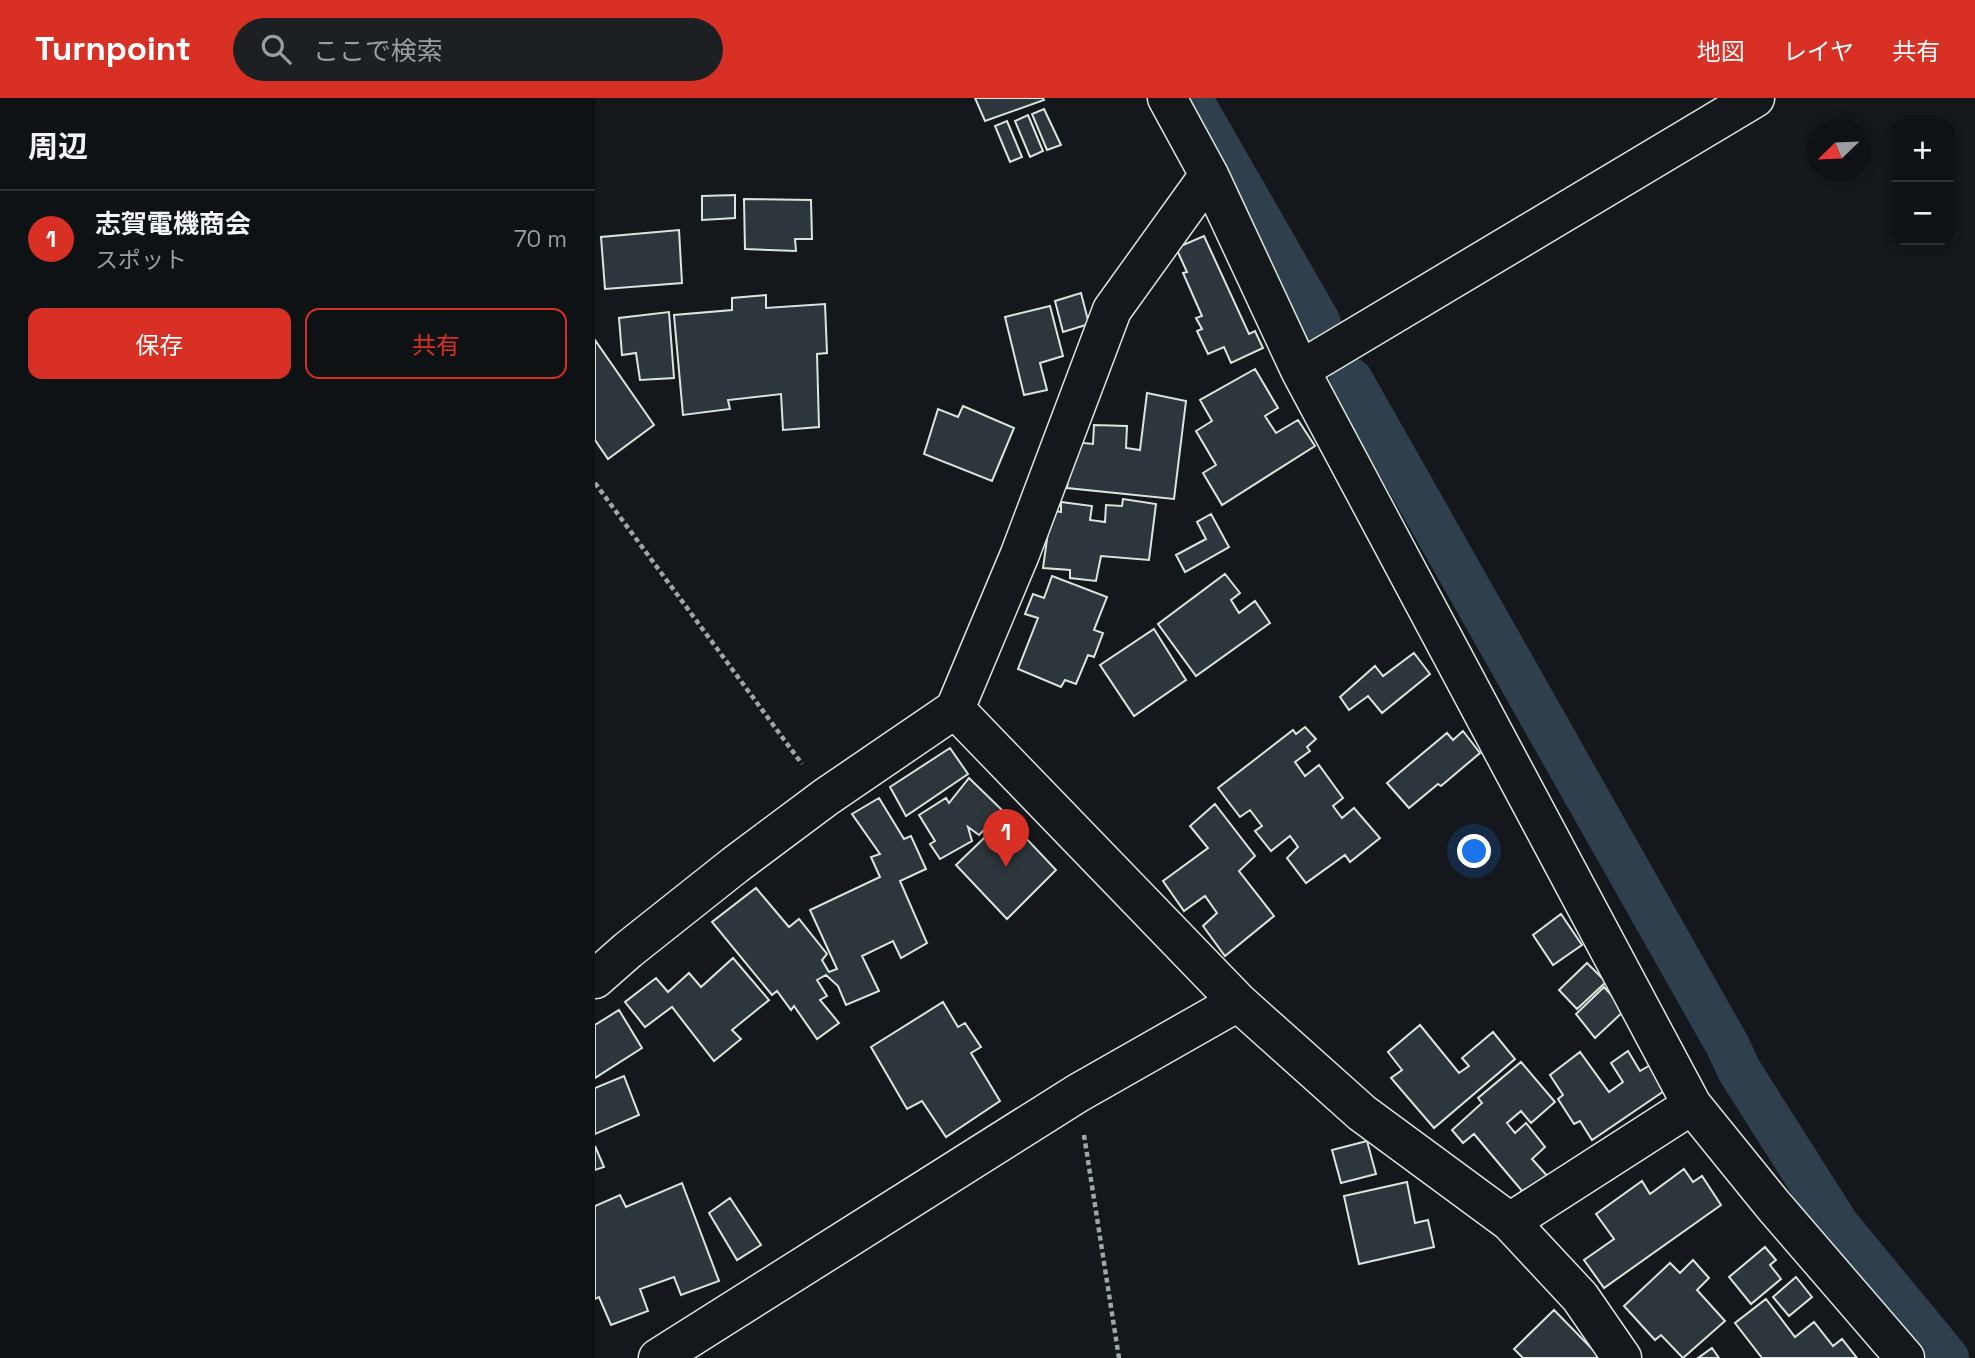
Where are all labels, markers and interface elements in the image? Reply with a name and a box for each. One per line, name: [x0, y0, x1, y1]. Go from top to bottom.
search box: [233, 18, 723, 81]
text: Turnpoint: [35, 28, 191, 70]
icon: search: [257, 30, 295, 68]
text: ここで検索: [313, 34, 443, 68]
text: 地図: [1697, 36, 1745, 67]
text: レイヤ: [1783, 36, 1854, 67]
text: 共有: [1892, 36, 1940, 67]
north arrow: [1807, 119, 1870, 182]
map controls: [1891, 119, 1954, 245]
button: +: [1891, 119, 1954, 182]
text: 周辺: [28, 127, 88, 166]
button: −: [1891, 182, 1954, 245]
text: 志賀電機商会: [95, 207, 251, 241]
text: 1: [46, 224, 56, 254]
text: 70 m: [514, 224, 567, 254]
text: スポット: [95, 245, 187, 275]
button: 保存: [28, 308, 291, 379]
button: 共有: [305, 308, 567, 379]
pin: 1: [983, 809, 1029, 867]
your location: [1457, 834, 1491, 868]

